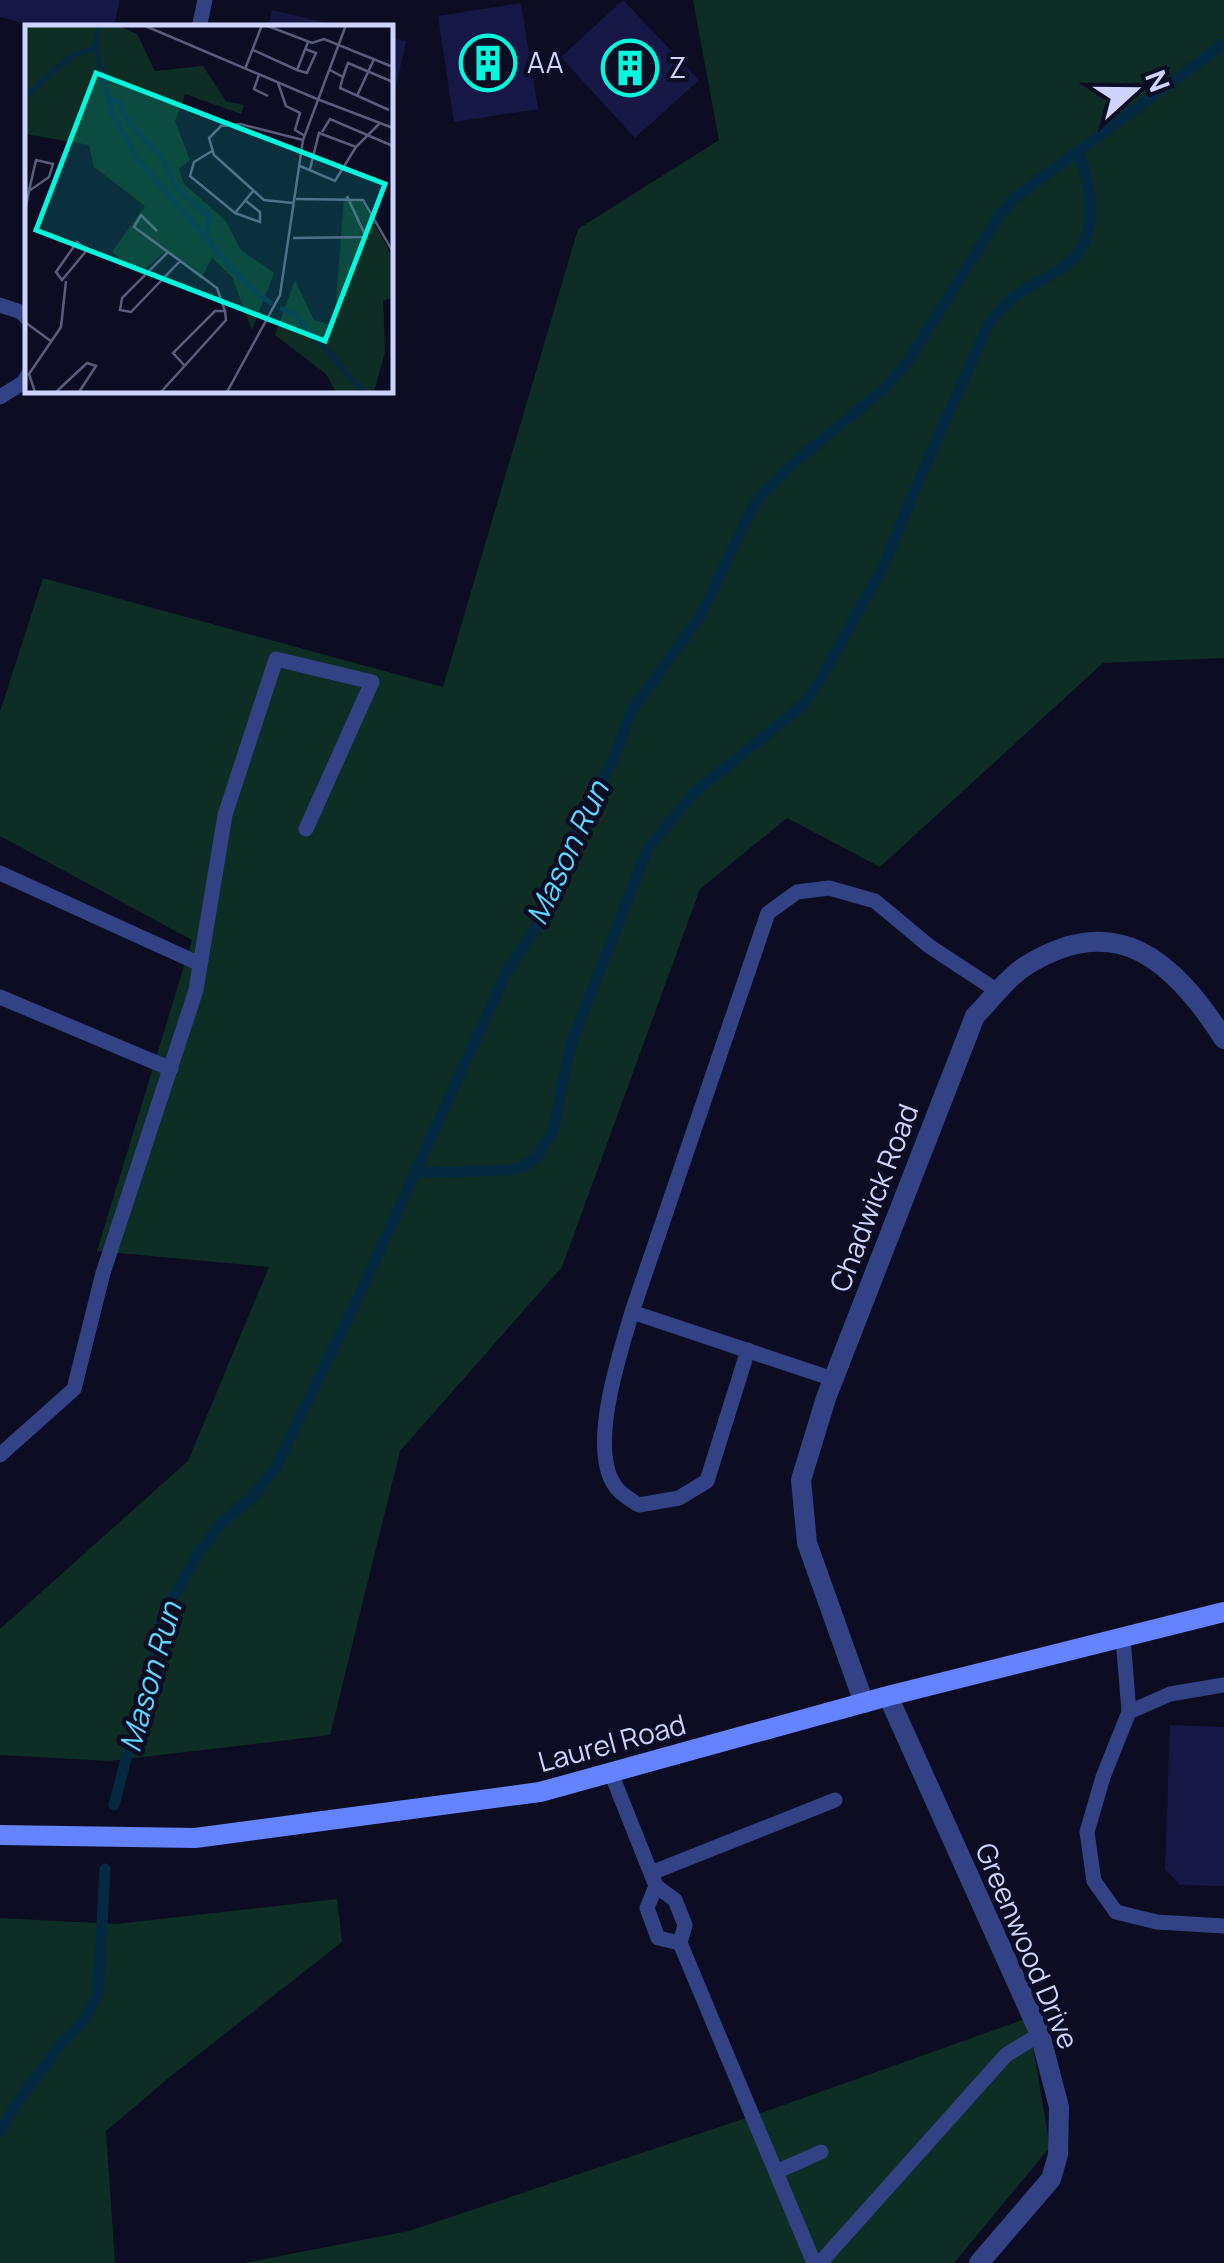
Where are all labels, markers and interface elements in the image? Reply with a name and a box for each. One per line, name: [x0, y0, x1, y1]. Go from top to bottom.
inset map: [25, 25, 392, 392]
building icon: AA: [458, 33, 518, 93]
building icon: Z: [600, 38, 660, 98]
north arrow: [1084, 40, 1184, 140]
place label: AA: [527, 43, 564, 81]
place label: Z: [669, 48, 686, 86]
text: N: [1137, 64, 1180, 97]
water label: Mason Run: [516, 773, 618, 931]
street label: Chadwick Road: [820, 1098, 926, 1297]
water label: Mason Run: [109, 1596, 191, 1756]
street label: Laurel Road: [534, 1704, 690, 1780]
street label: Greenwood Drive: [967, 1837, 1088, 2054]

